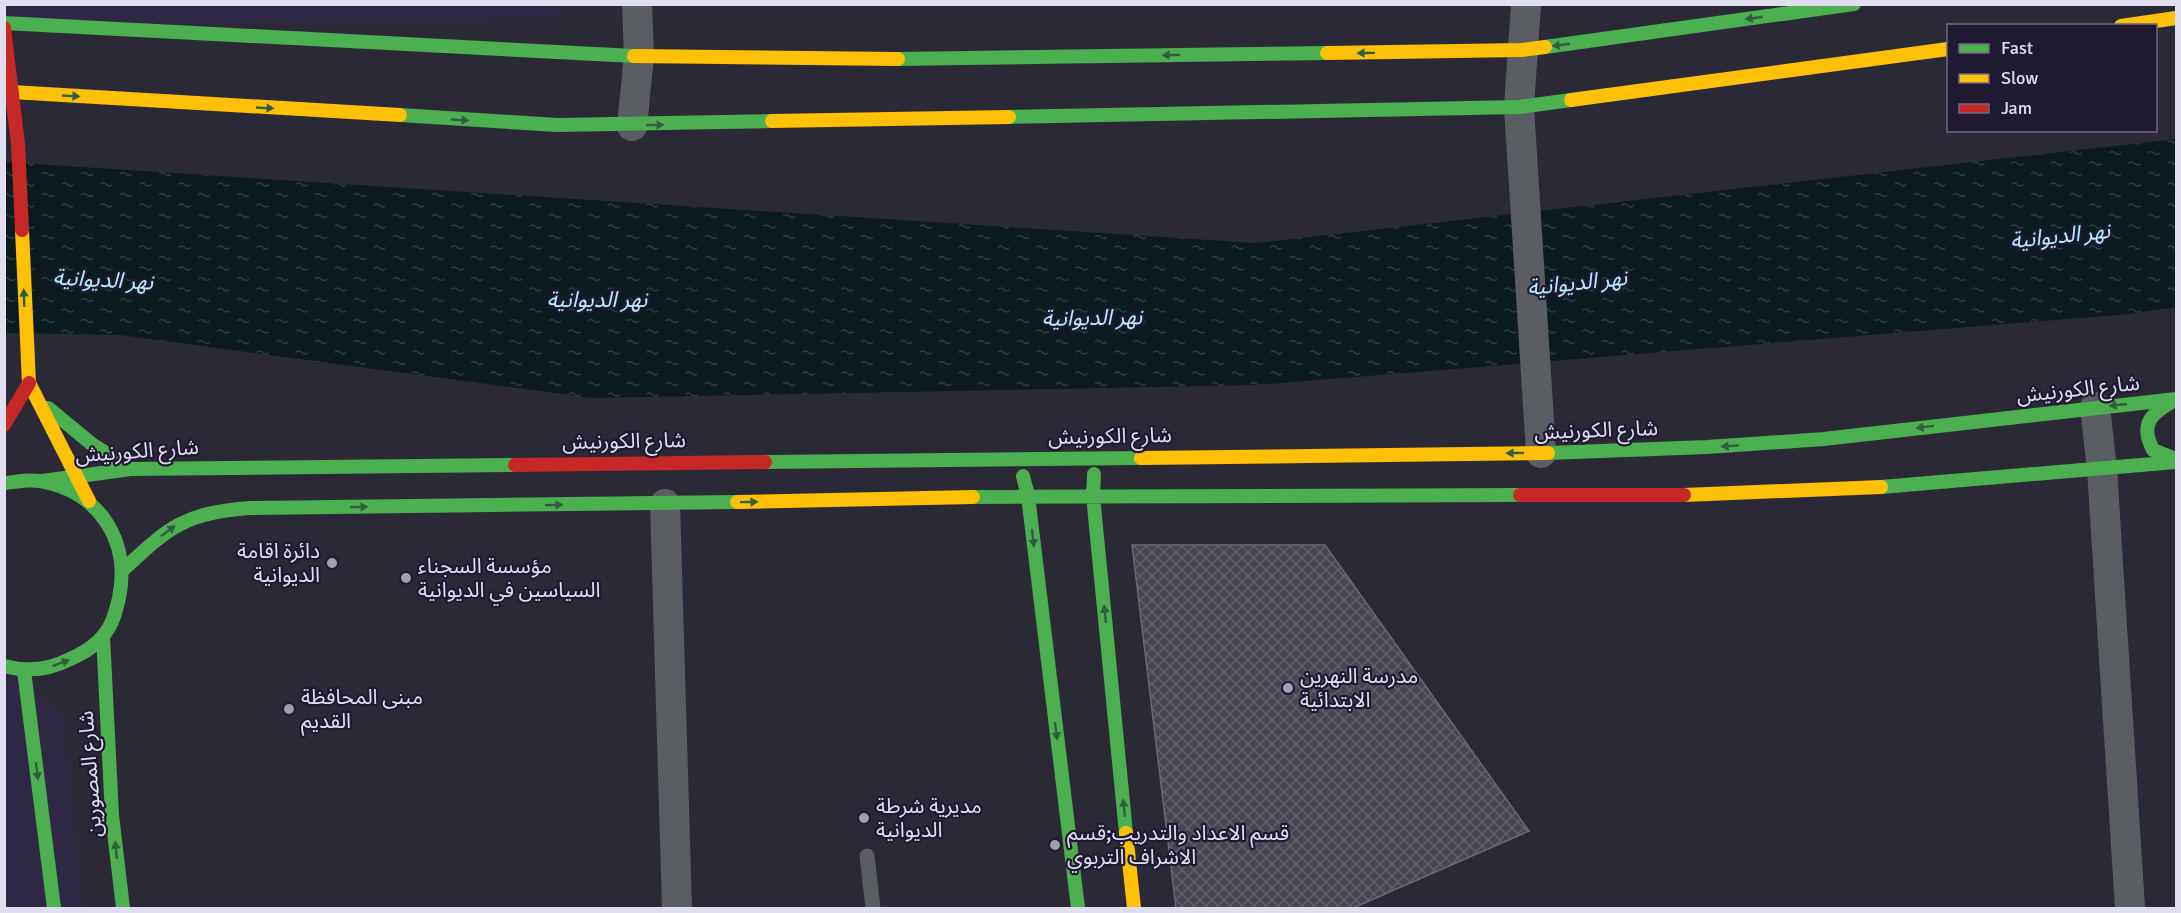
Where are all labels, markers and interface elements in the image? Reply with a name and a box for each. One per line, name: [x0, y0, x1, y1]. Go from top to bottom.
one-way arrow: [1744, 14, 1763, 23]
legend: [1947, 24, 2157, 132]
text: Fast: [2001, 37, 2033, 59]
one-way arrow: [1551, 41, 1570, 50]
one-way arrow: [1357, 48, 1376, 57]
one-way arrow: [1162, 50, 1181, 60]
text: Slow: [2001, 67, 2038, 89]
one-way arrow: [61, 91, 80, 101]
text: Jam: [2001, 97, 2032, 119]
one-way arrow: [256, 103, 275, 112]
one-way arrow: [451, 115, 470, 124]
one-way arrow: [645, 120, 664, 130]
water label: نهر الديوانية: [2009, 217, 2114, 254]
water label: نهر الديوانية: [52, 263, 156, 296]
water label: نهر الديوانية: [1526, 264, 1631, 301]
water label: نهر الديوانية: [547, 286, 649, 313]
one-way arrow: [20, 288, 29, 307]
water label: نهر الديوانية: [1042, 303, 1145, 332]
street label: شارع الكورنيش: [2015, 370, 2141, 410]
one-way arrow: [2109, 400, 2128, 410]
street label: شارع الكورنيش: [1534, 415, 1658, 447]
street label: شارع الكورنيش: [1048, 422, 1172, 452]
one-way arrow: [1915, 422, 1934, 432]
street label: شارع الكورنيش: [562, 427, 686, 457]
street label: شارع الكورنيش: [74, 434, 200, 470]
one-way arrow: [1721, 441, 1740, 450]
one-way arrow: [1505, 448, 1524, 458]
one-way arrow: [739, 497, 758, 507]
one-way arrow: [544, 500, 563, 510]
one-way arrow: [349, 502, 368, 512]
one-way arrow: [160, 525, 176, 537]
one-way arrow: [1028, 528, 1037, 547]
place label: دائرة اقامة الديوانية: [237, 538, 320, 588]
place label: مؤسسة السجناء السياسين في الديوانية: [418, 553, 600, 606]
marker: دائرة اقامة الديوانية: [325, 556, 339, 570]
marker: مؤسسة السجناء السياسين في الديوانية: [399, 571, 413, 585]
one-way arrow: [1100, 605, 1110, 624]
one-way arrow: [52, 657, 70, 667]
place label: مدرسة النهرين الابتدائية: [1300, 663, 1418, 713]
marker: مدرسة النهرين الابتدائية: [1281, 681, 1295, 695]
place label: مبنى المحافظة القديم: [301, 684, 423, 736]
marker: مبنى المحافظة القديم: [282, 702, 296, 716]
street label: شارع المصورين: [73, 710, 109, 838]
one-way arrow: [1052, 722, 1061, 741]
one-way arrow: [32, 761, 41, 780]
place label: مديرية شرطة الديوانية: [876, 793, 982, 843]
one-way arrow: [1119, 799, 1129, 818]
marker: مديرية شرطة الديوانية: [857, 811, 871, 825]
place label: قسم الاعداد والتدريب;قسم الاشراف التربوي: [1067, 820, 1289, 873]
marker: قسم الاعداد والتدريب;قسم الاشراف التربوي: [1048, 838, 1062, 852]
one-way arrow: [111, 841, 121, 860]

